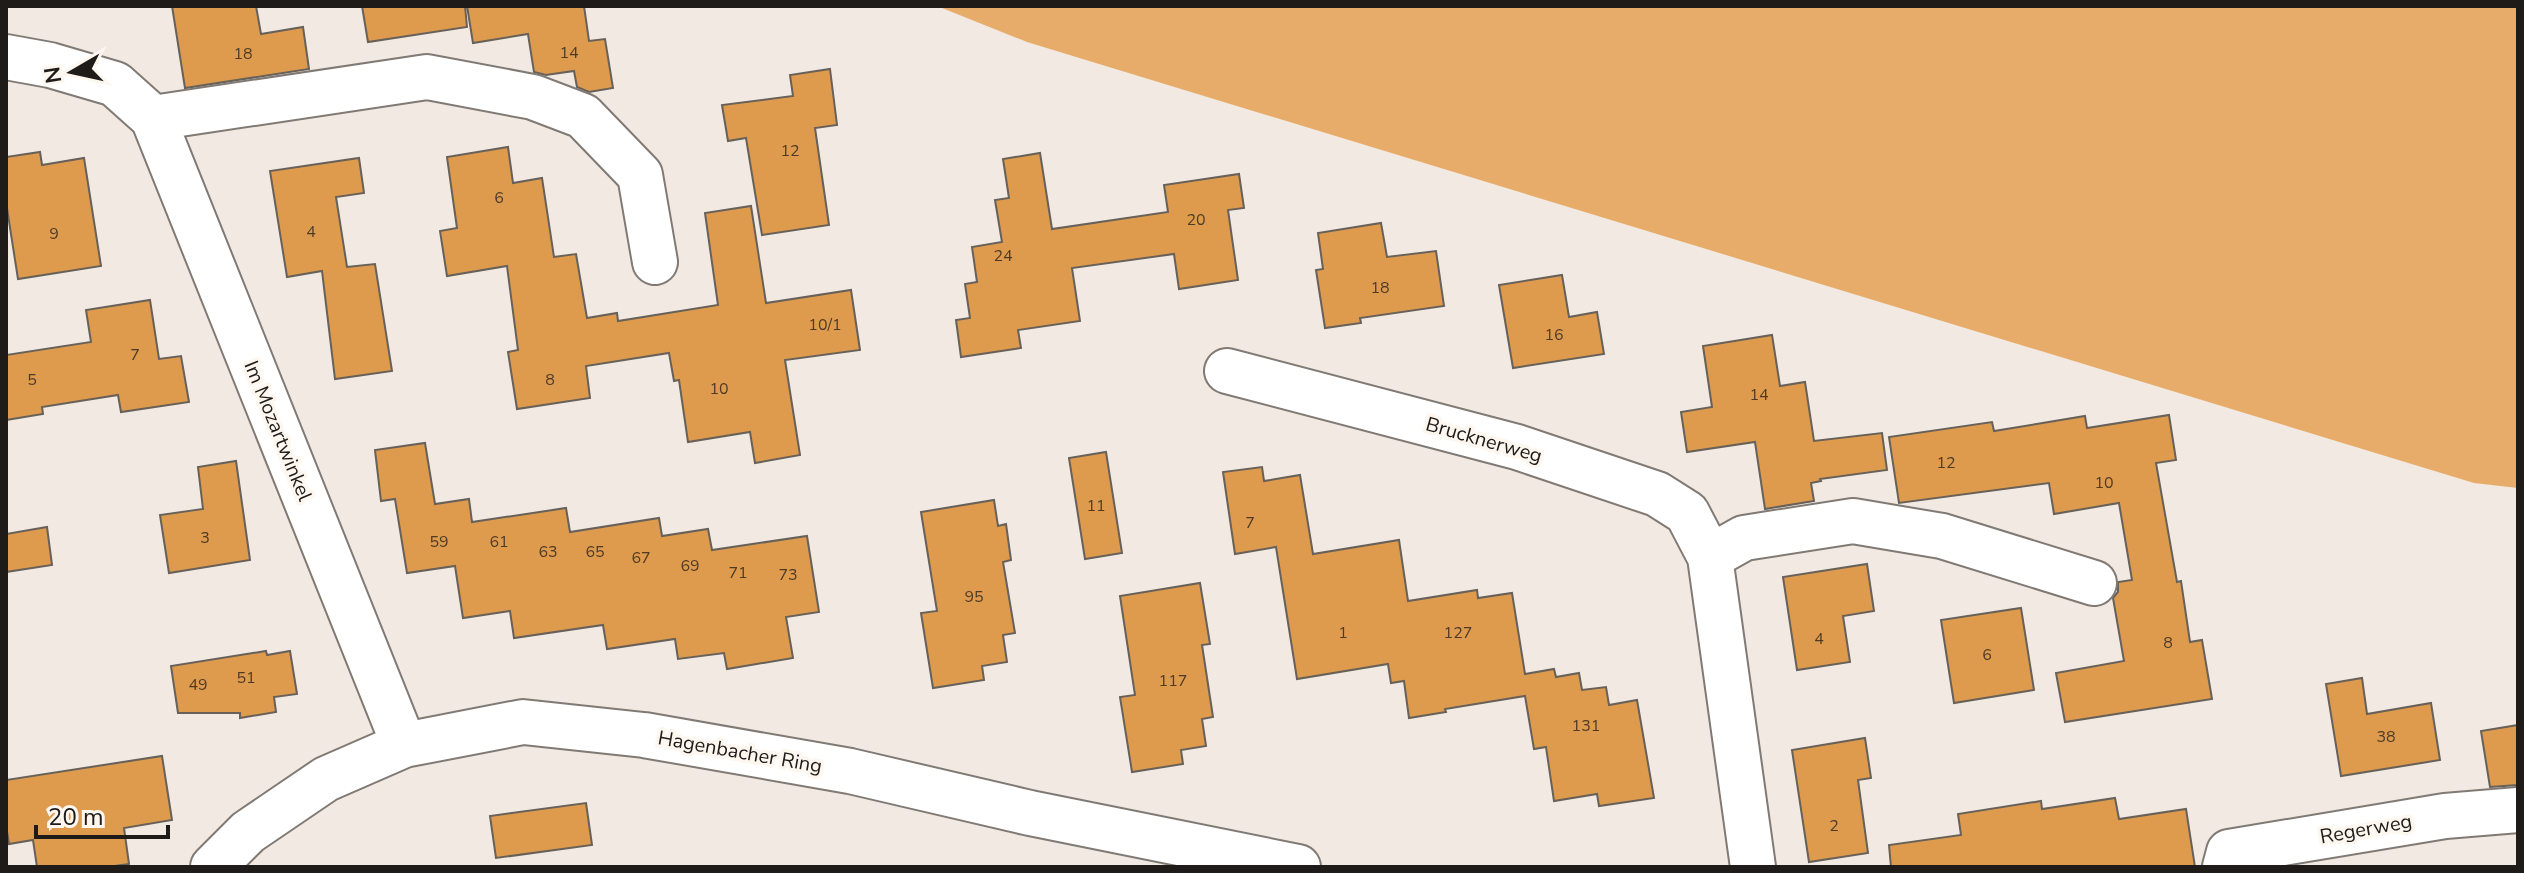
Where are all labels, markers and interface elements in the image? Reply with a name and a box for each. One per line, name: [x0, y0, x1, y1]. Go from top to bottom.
north arrow: [32, 32, 112, 112]
house number: 14: [559, 42, 579, 64]
house number: 18: [233, 43, 253, 65]
text: N: [37, 64, 69, 85]
house number: 12: [780, 140, 800, 162]
house number: 6: [494, 187, 504, 209]
house number: 20: [1186, 209, 1206, 231]
house number: 4: [306, 221, 316, 243]
house number: 9: [49, 223, 59, 245]
house number: 24: [993, 245, 1013, 267]
house number: 18: [1370, 277, 1390, 299]
house number: 10/1: [808, 314, 842, 336]
house number: 16: [1544, 324, 1564, 346]
house number: 7: [130, 344, 140, 366]
street label: Im Mozartwinkel: [238, 357, 318, 505]
house number: 5: [27, 369, 37, 391]
house number: 8: [545, 369, 555, 391]
house number: 10: [709, 378, 729, 400]
house number: 14: [1749, 384, 1769, 406]
street label: Brucknerweg: [1423, 410, 1545, 470]
house number: 12: [1936, 452, 1956, 474]
house number: 10: [2094, 472, 2114, 494]
house number: 11: [1086, 495, 1106, 517]
house number: 7: [1245, 512, 1255, 534]
house number: 3: [200, 527, 210, 549]
house number: 59: [429, 531, 449, 553]
house number: 61: [489, 531, 509, 553]
house number: 63: [538, 541, 558, 563]
house number: 65: [585, 541, 605, 563]
house number: 67: [631, 547, 651, 569]
house number: 69: [680, 555, 700, 577]
house number: 71: [728, 562, 748, 584]
house number: 73: [778, 564, 798, 586]
house number: 95: [964, 586, 984, 608]
house number: 1: [1338, 622, 1348, 644]
house number: 127: [1444, 622, 1472, 644]
house number: 4: [1814, 628, 1824, 650]
house number: 8: [2163, 632, 2173, 654]
house number: 6: [1982, 644, 1992, 666]
house number: 51: [236, 667, 256, 689]
house number: 117: [1159, 670, 1187, 692]
house number: 49: [188, 674, 208, 696]
house number: 131: [1572, 715, 1600, 737]
street label: Hagenbacher Ring: [656, 724, 824, 780]
house number: 38: [2376, 726, 2396, 748]
scale bar: [36, 789, 168, 839]
text: 20 m: [48, 801, 104, 833]
street label: Regerweg: [2318, 808, 2414, 850]
house number: 2: [1829, 815, 1839, 837]

